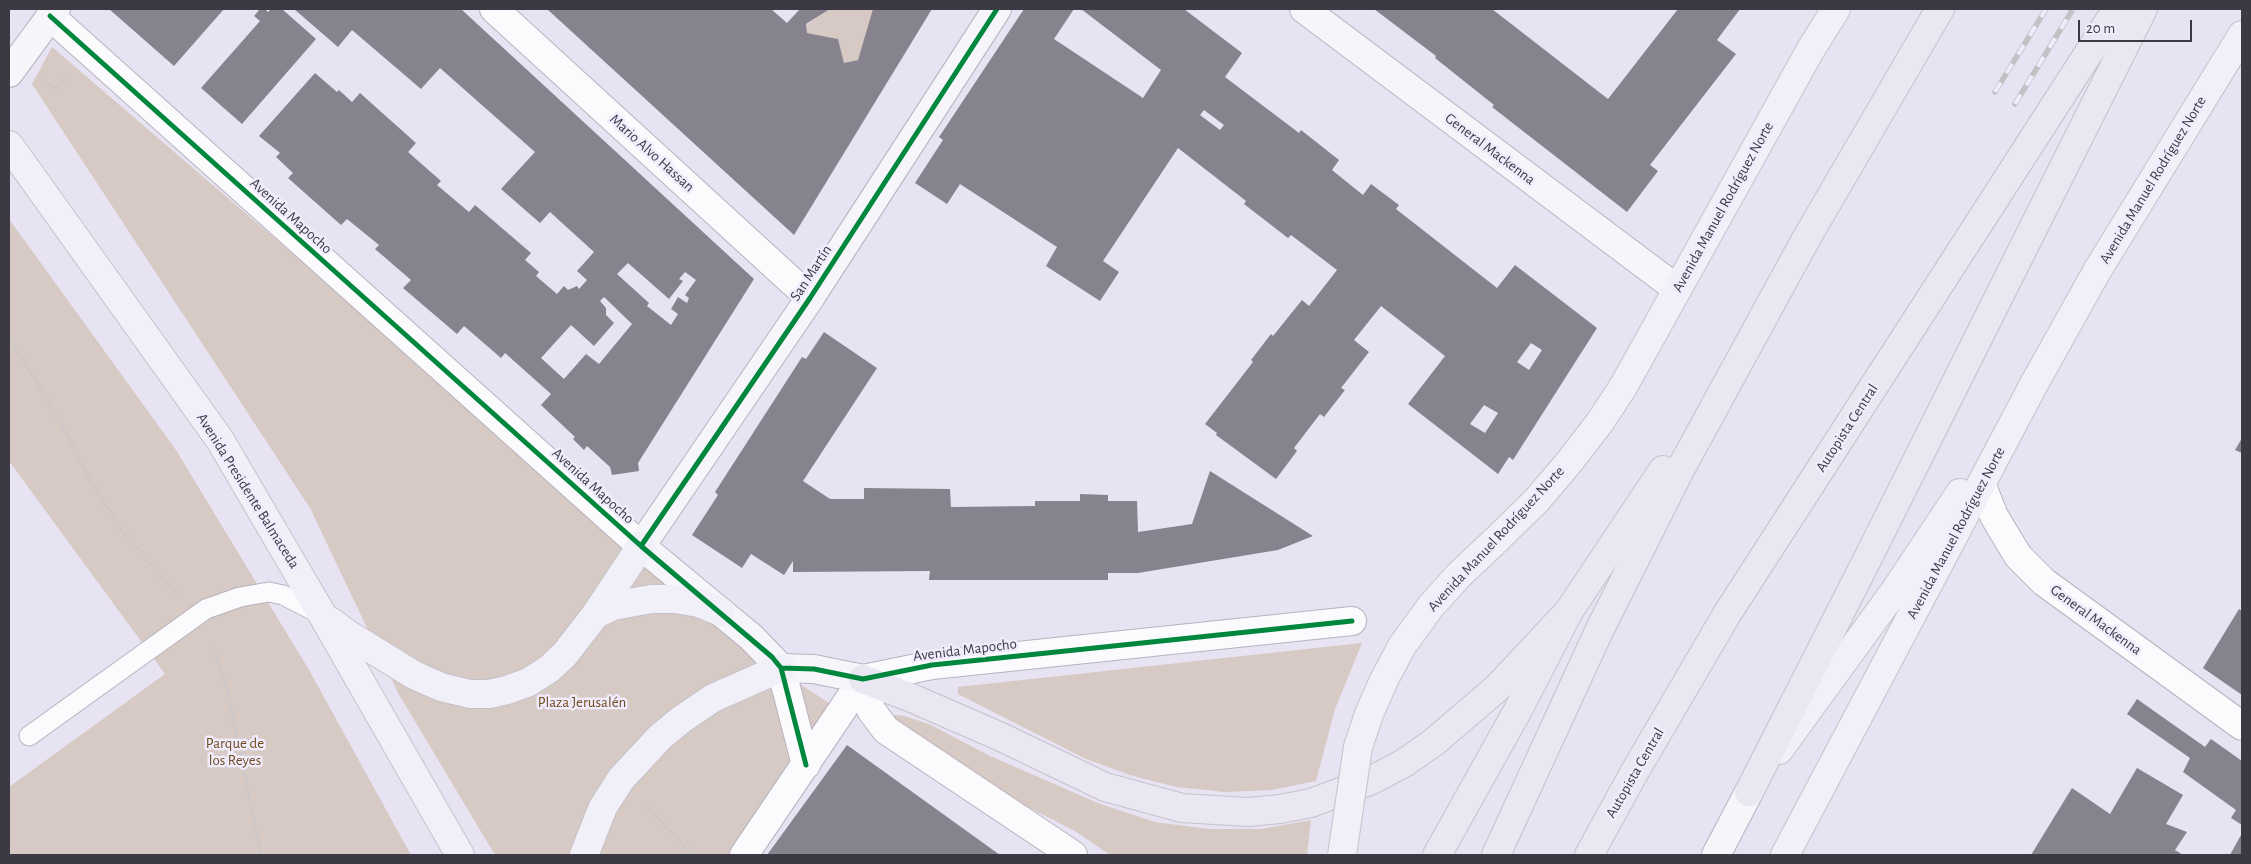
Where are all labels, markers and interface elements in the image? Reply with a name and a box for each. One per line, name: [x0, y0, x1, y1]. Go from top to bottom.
scale bar: [2081, 10, 2195, 42]
text: 20 m: [2086, 21, 2115, 36]
street label: Avenida Manuel Rodríguez Norte: [2096, 93, 2210, 267]
street label: General Mackenna: [1441, 109, 1539, 189]
street label: Mario Alvo Hassan: [606, 110, 698, 196]
street label: Avenida Manuel Rodríguez Norte: [1669, 119, 1777, 295]
street label: Avenida Mapocho: [246, 174, 336, 258]
street label: San Martín: [786, 242, 836, 304]
street label: Autopista Central: [1812, 381, 1882, 475]
street label: Avenida Presidente Balmaceda: [193, 410, 303, 572]
street label: Avenida Mapocho: [548, 444, 638, 528]
street label: Avenida Manuel Rodríguez Norte: [1903, 444, 2009, 622]
street label: Avenida Manuel Rodríguez Norte: [1424, 463, 1568, 615]
street label: General Mackenna: [2047, 581, 2145, 659]
street label: Avenida Mapocho: [912, 635, 1018, 665]
park label: Plaza Jerusalén: [538, 693, 626, 711]
street label: Autopista Central: [1602, 725, 1668, 821]
park label: Parque de los Reyes: [206, 734, 264, 769]

